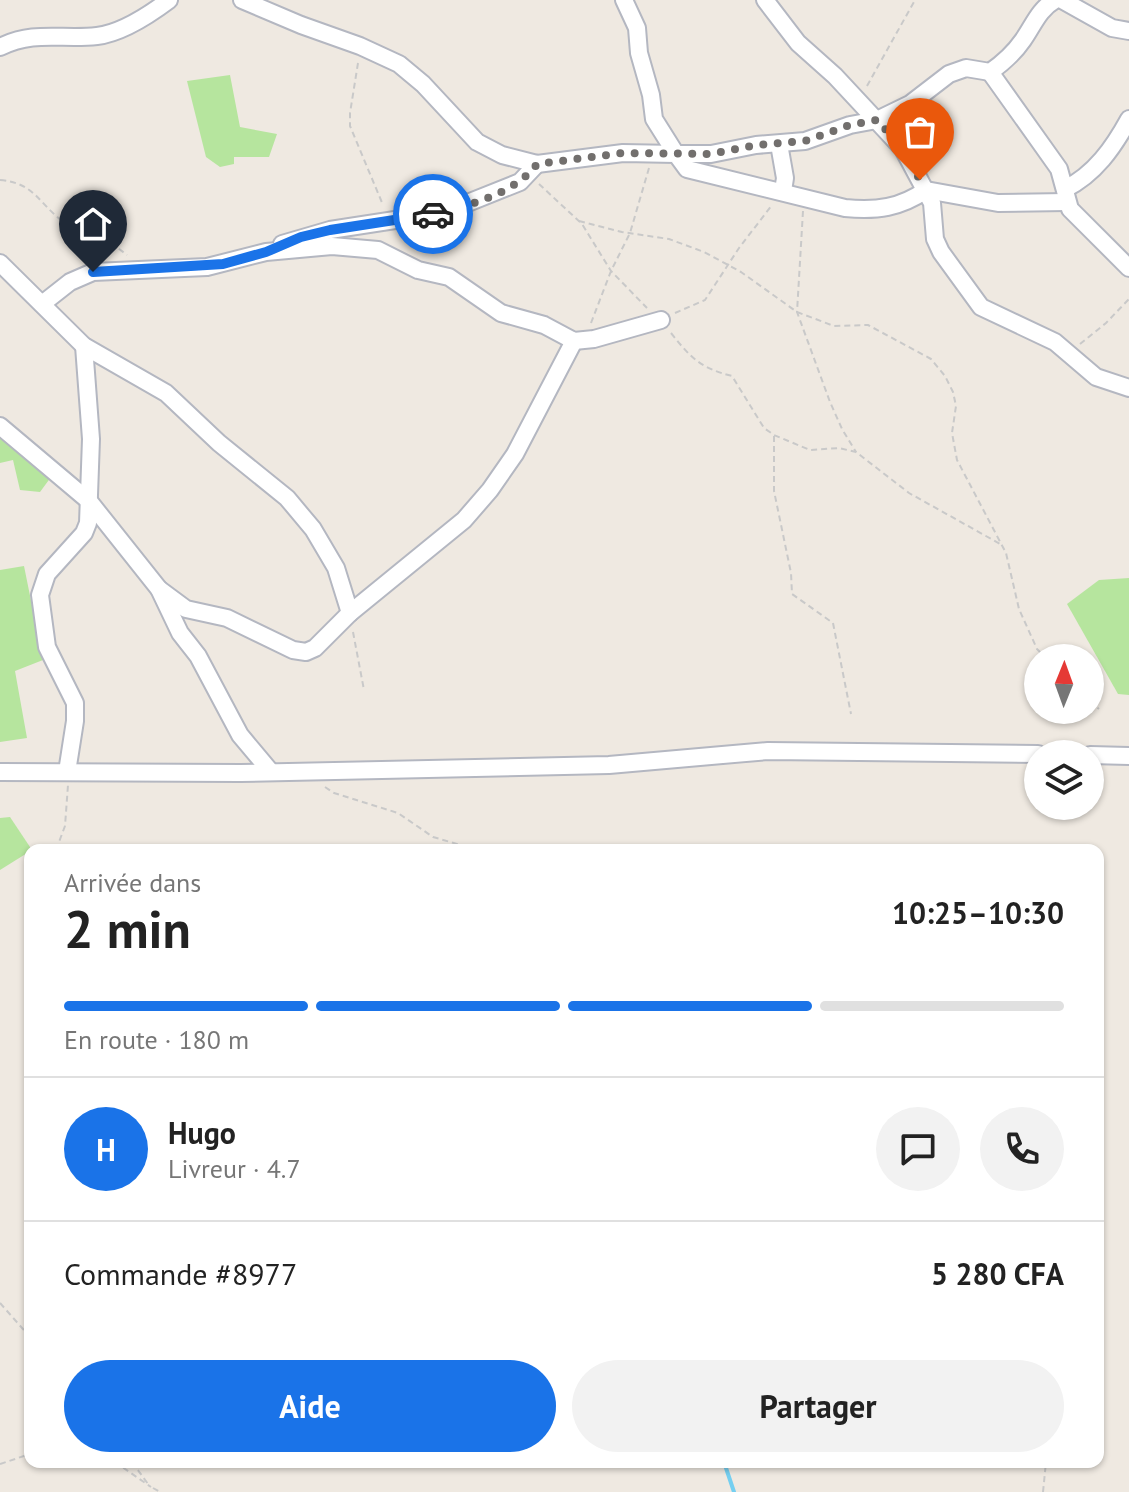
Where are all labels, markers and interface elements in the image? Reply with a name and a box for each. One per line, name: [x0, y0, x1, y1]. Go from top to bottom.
pin: [886, 98, 954, 180]
icon: bag: [898, 110, 942, 154]
courier: [393, 174, 473, 254]
pin: [59, 190, 127, 272]
icon: car: [411, 192, 455, 236]
icon: home: [71, 202, 115, 246]
north arrow: [1024, 644, 1104, 724]
map controls: [1024, 644, 1104, 820]
button: layers: [1024, 740, 1104, 820]
text: Arrivée dans: [64, 866, 201, 899]
text: 10:25–10:30: [892, 893, 1064, 932]
text: 2 min: [64, 895, 191, 962]
text: En route · 180 m: [64, 1023, 249, 1056]
button: chat: [876, 1107, 960, 1191]
button: phone: [980, 1107, 1064, 1191]
text: Hugo: [168, 1113, 236, 1152]
text: H: [96, 1130, 116, 1169]
text: Livreur · 4.7: [168, 1152, 301, 1185]
text: Commande #8977: [64, 1254, 297, 1293]
text: 5 280 CFA: [931, 1254, 1064, 1293]
button: Aide: [64, 1360, 556, 1452]
button: Partager: [572, 1360, 1064, 1452]

